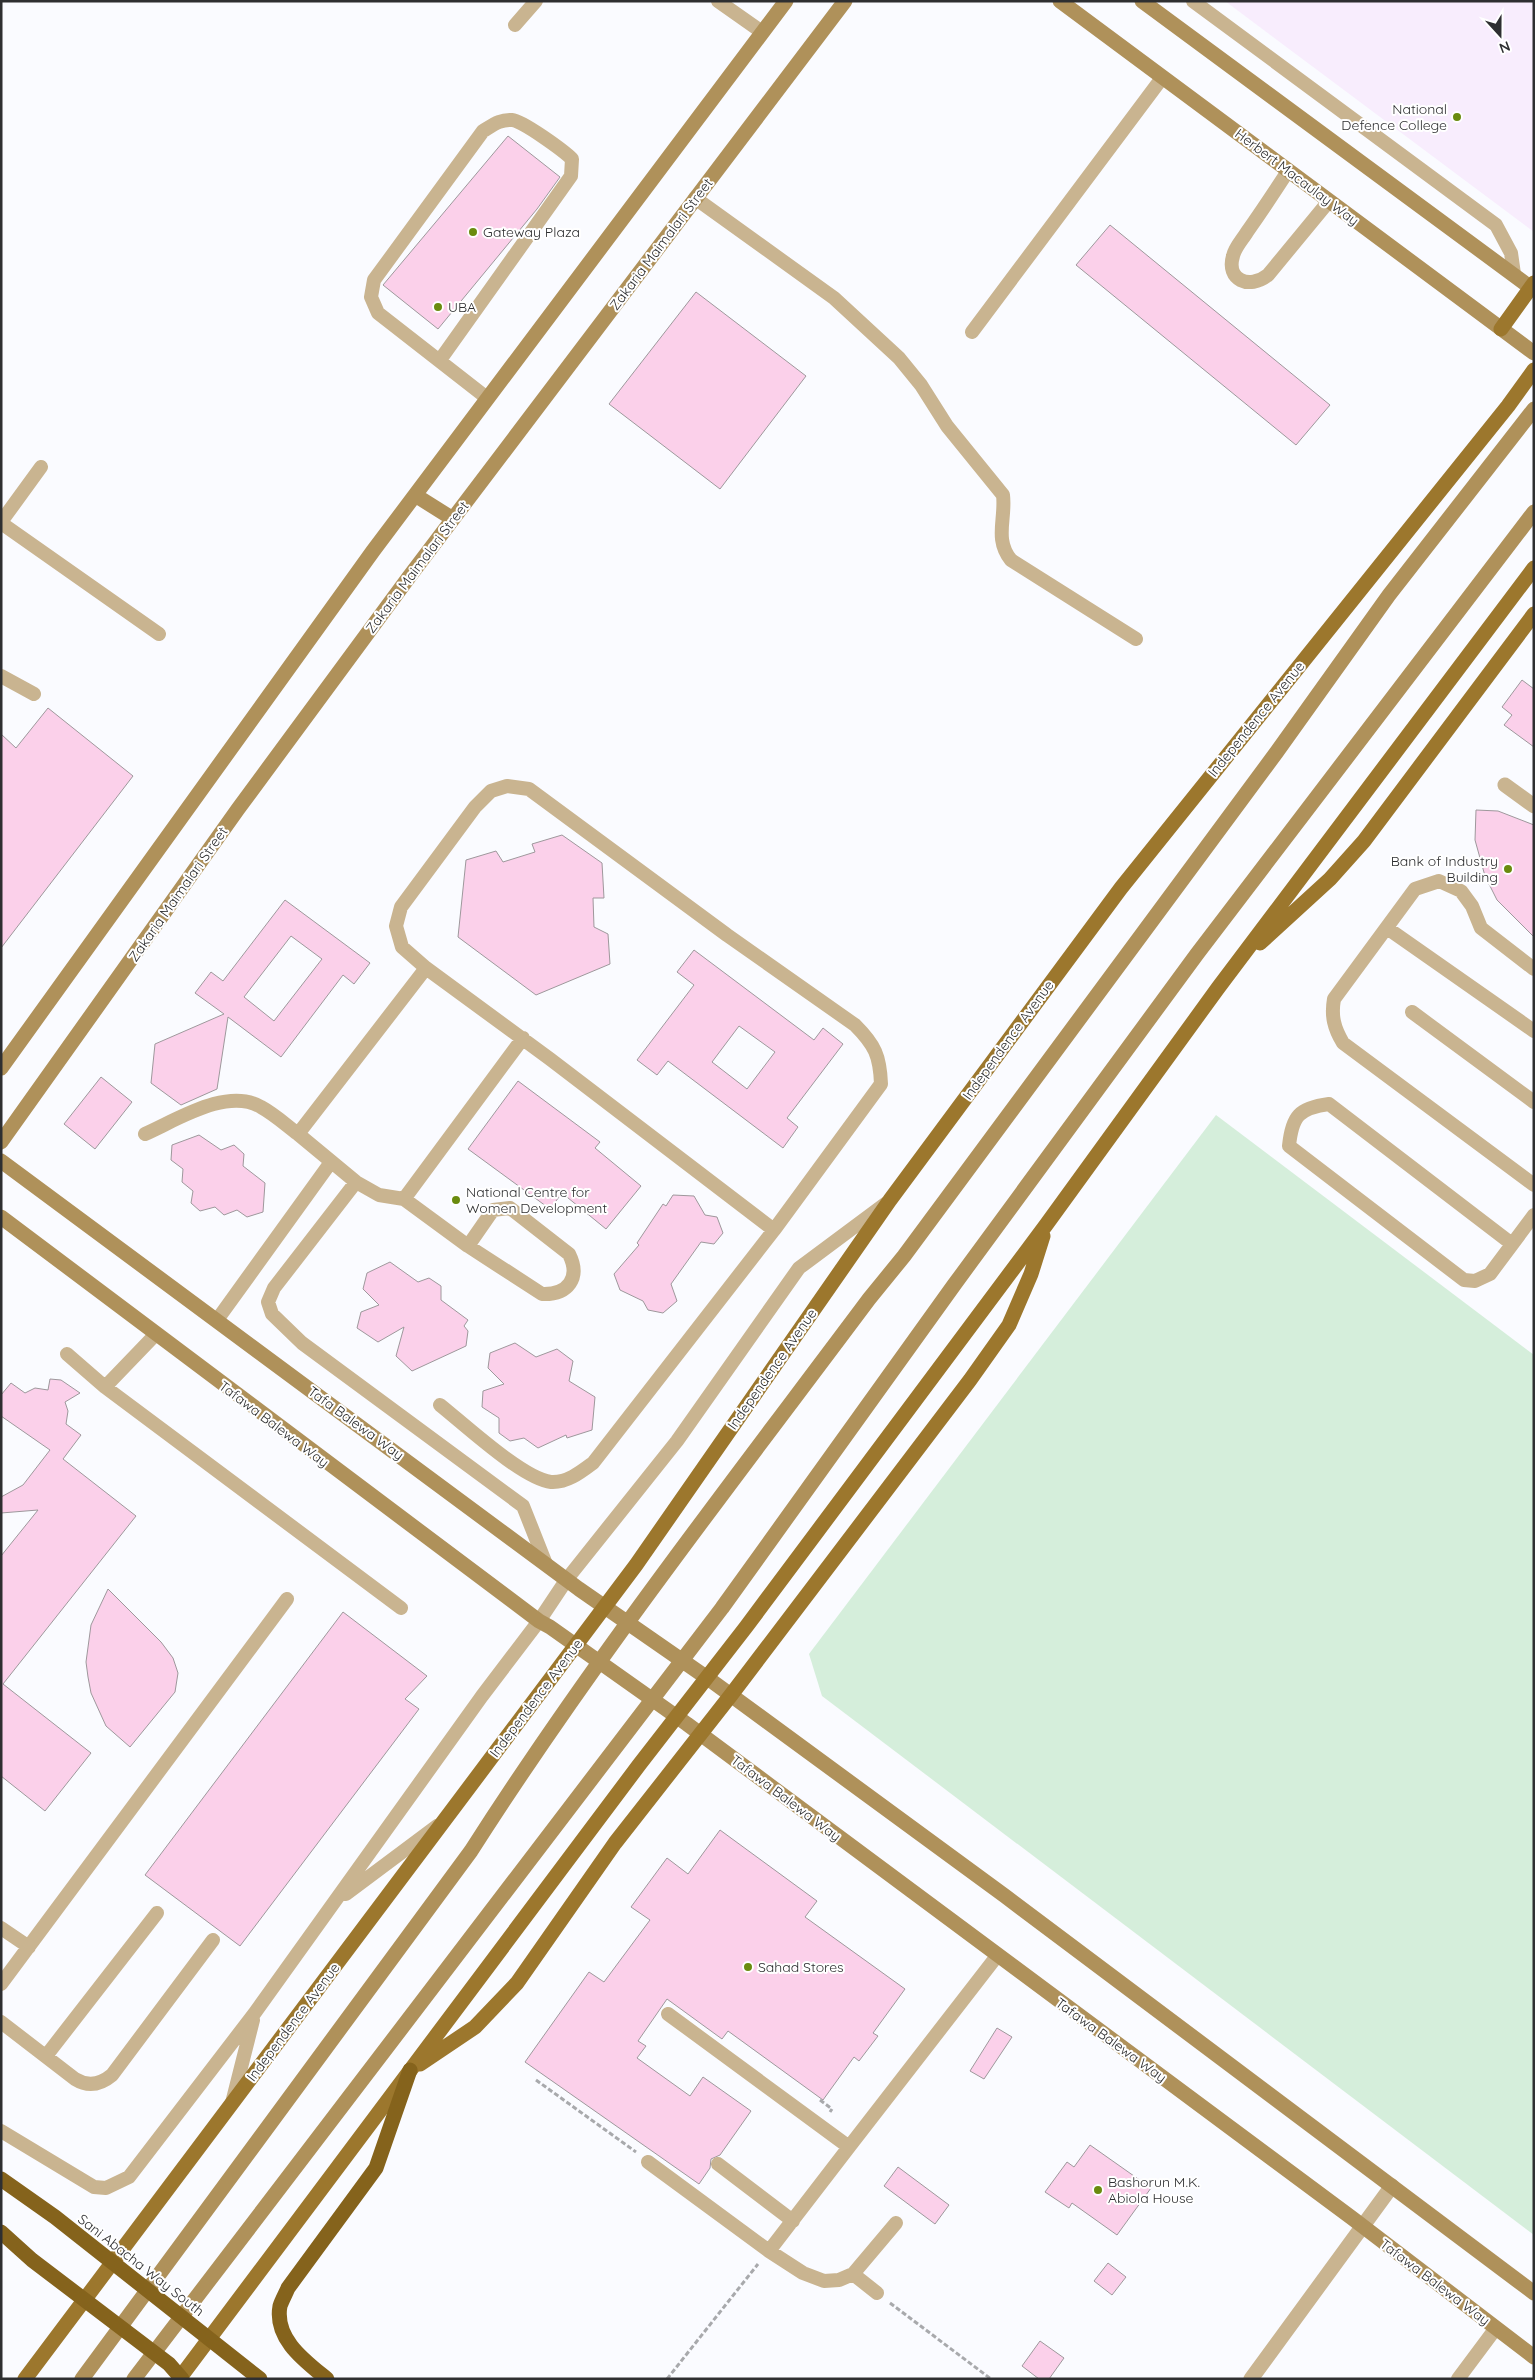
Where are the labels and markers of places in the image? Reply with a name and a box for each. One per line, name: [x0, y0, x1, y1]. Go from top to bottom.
place label: National Defence College: [1341, 100, 1447, 134]
marker: National Defence College: [1451, 111, 1463, 123]
place label: Gateway Plaza: [483, 223, 580, 241]
marker: Gateway Plaza: [467, 226, 479, 238]
place label: UBA: [448, 298, 476, 316]
marker: UBA: [432, 301, 444, 313]
place label: Bank of Industry Building: [1391, 852, 1498, 886]
marker: Bank of Industry Building: [1502, 863, 1514, 875]
place label: National Centre for Women Development: [466, 1183, 607, 1217]
marker: National Centre for Women Development: [450, 1194, 462, 1206]
place label: Sahad Stores: [758, 1958, 844, 1976]
marker: Sahad Stores: [742, 1961, 754, 1973]
place label: Bashorun M.K. Abiola House: [1108, 2173, 1200, 2207]
marker: Bashorun M.K. Abiola House: [1092, 2184, 1104, 2196]

